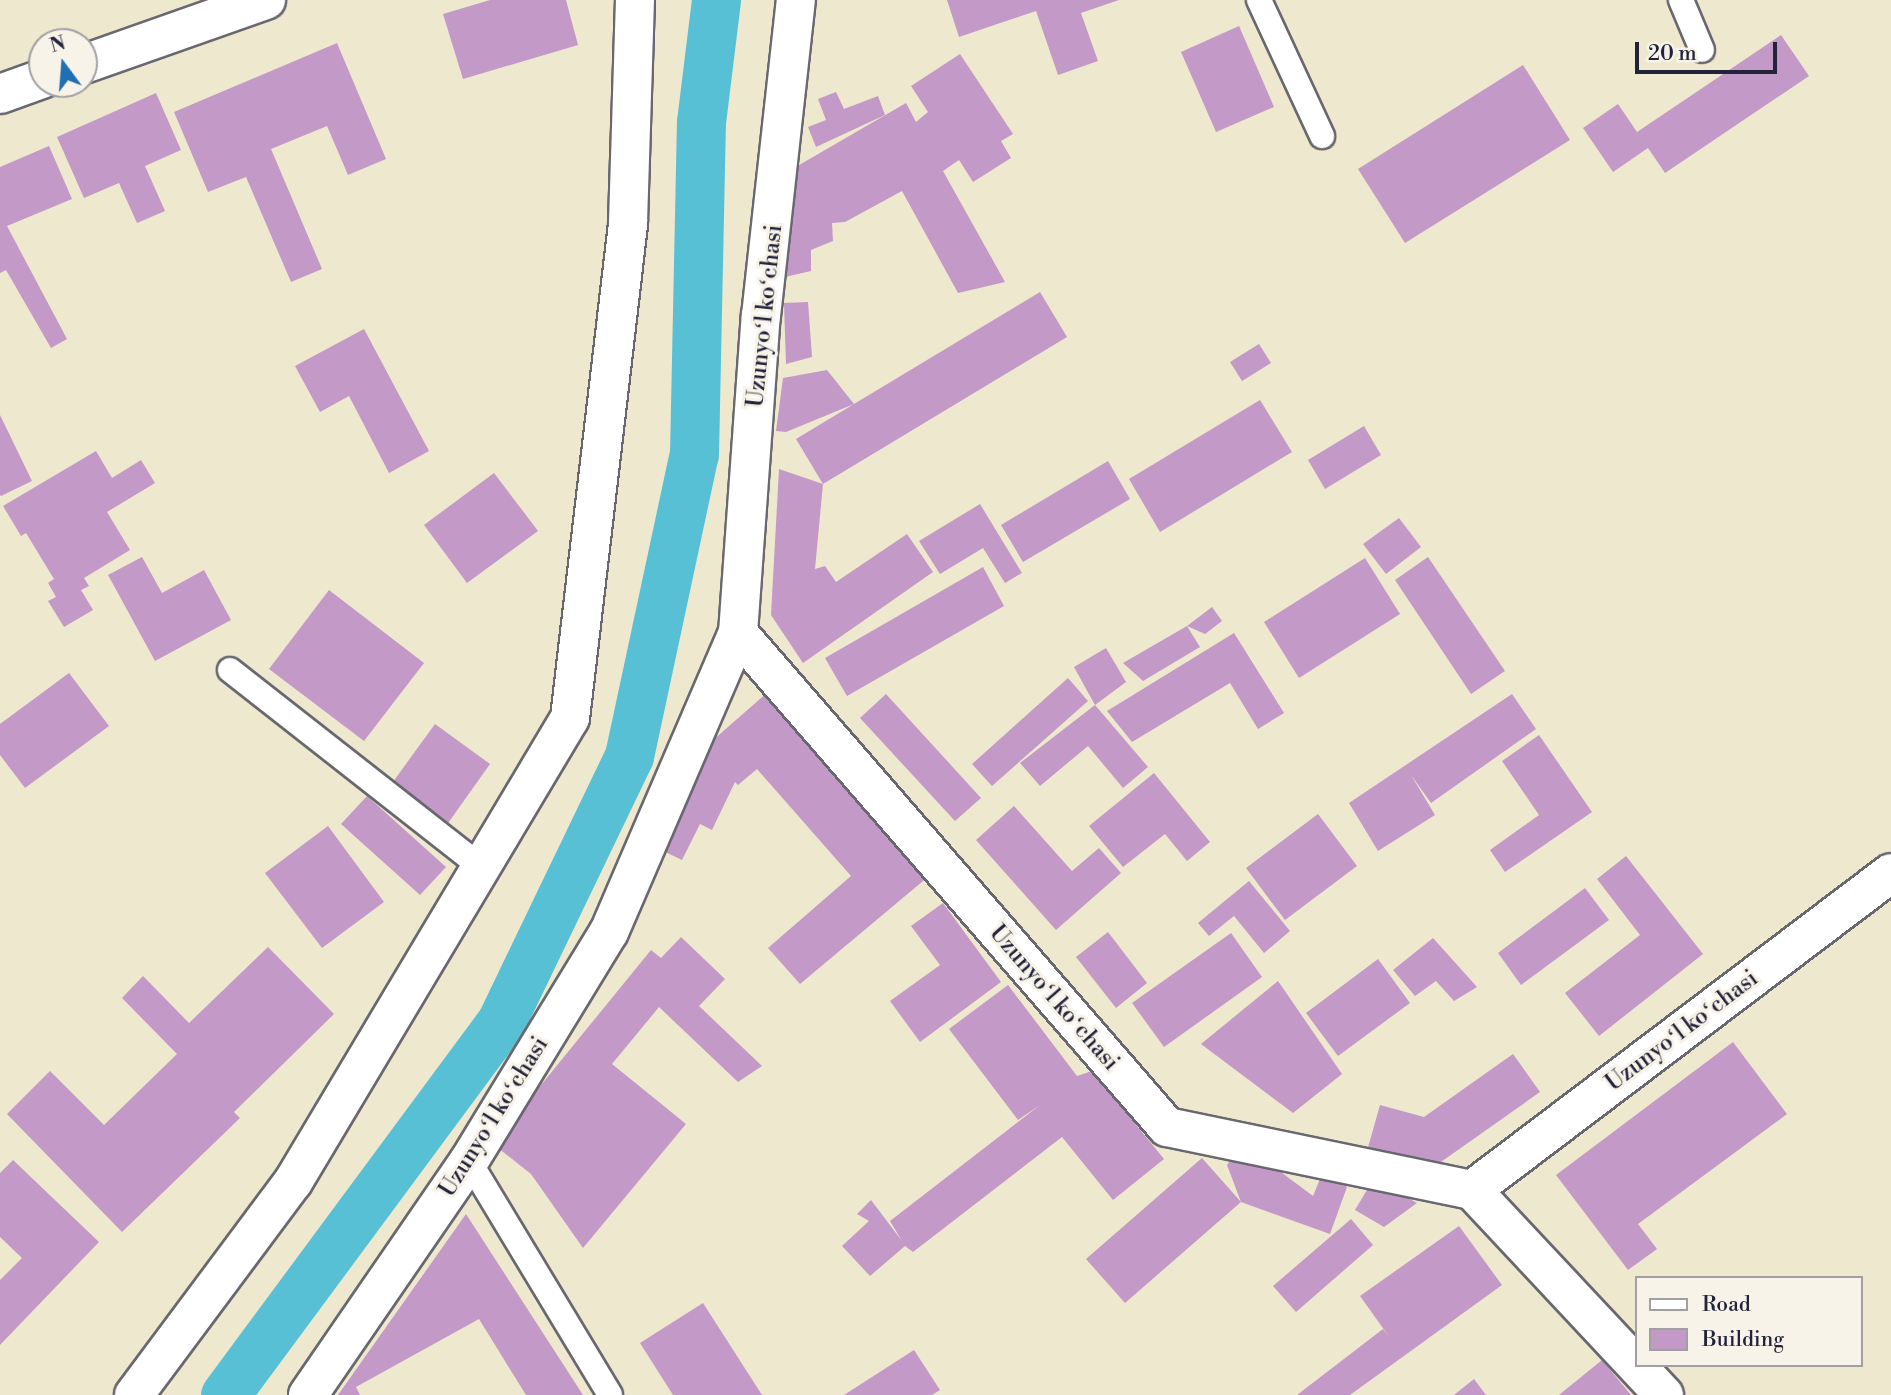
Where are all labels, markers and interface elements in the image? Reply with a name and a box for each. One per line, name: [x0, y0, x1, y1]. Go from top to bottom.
north arrow: [28, 28, 98, 98]
scale bar: [1639, 28, 1781, 72]
text: N: [47, 31, 68, 58]
text: 20 m: [1648, 41, 1697, 67]
street label: Uzunyoʻl koʻchasi: [742, 223, 788, 409]
street label: Uzunyoʻl koʻchasi: [983, 920, 1125, 1076]
street label: Uzunyoʻl koʻchasi: [1600, 965, 1764, 1097]
street label: Uzunyoʻl koʻchasi: [434, 1032, 554, 1202]
legend: [1636, 1276, 1863, 1367]
text: Road: [1702, 1292, 1751, 1318]
text: Building: [1702, 1327, 1784, 1353]

